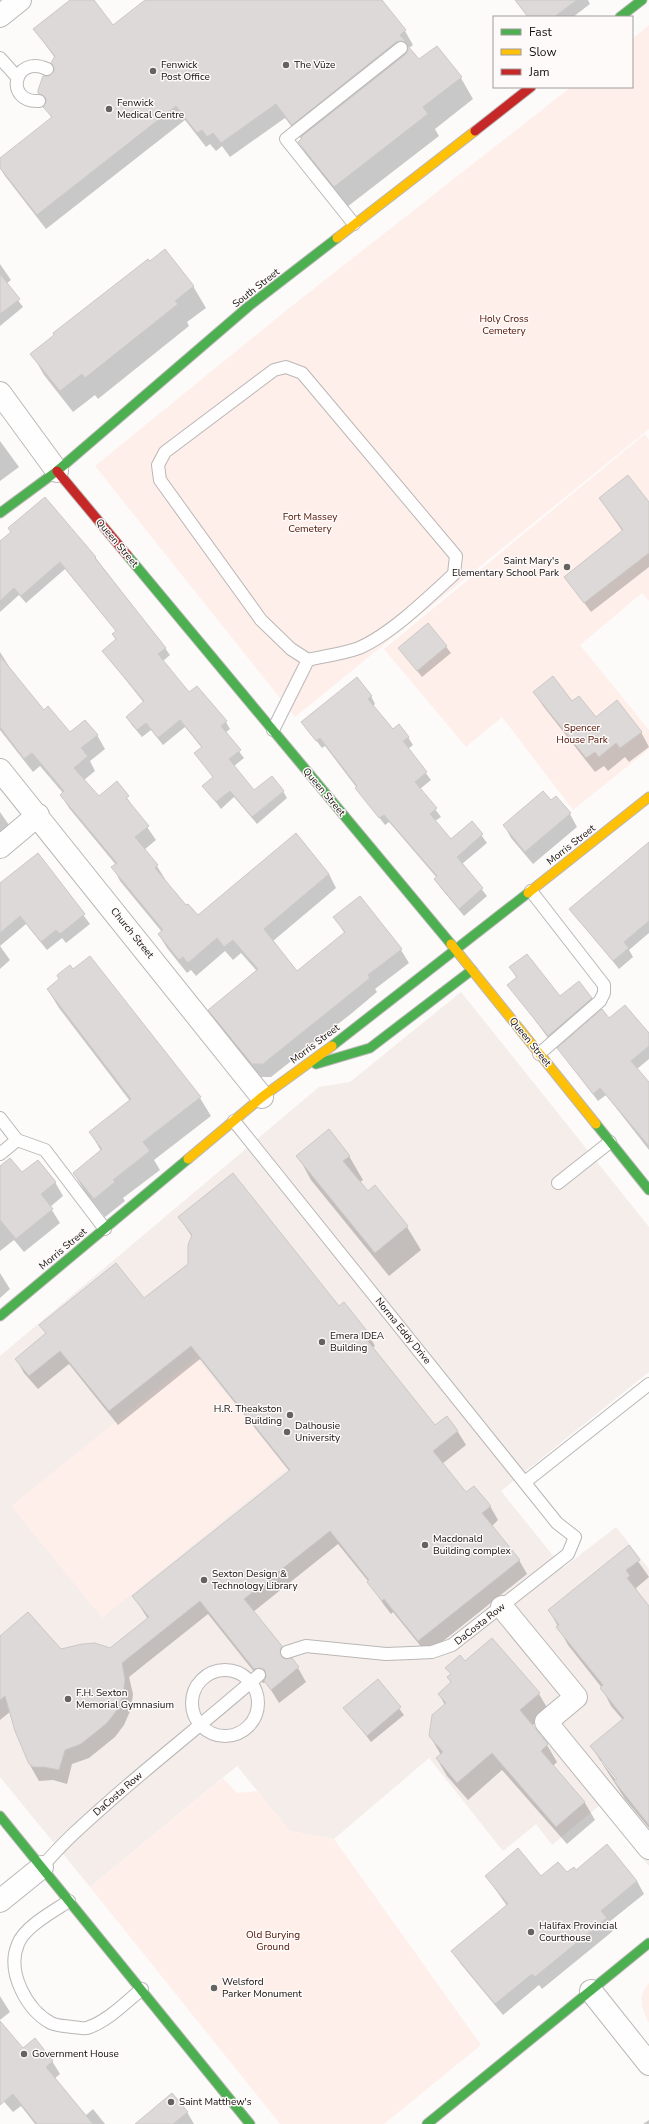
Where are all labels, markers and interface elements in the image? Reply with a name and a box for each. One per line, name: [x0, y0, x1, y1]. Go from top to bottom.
legend: [493, 16, 633, 88]
text: Fast: [529, 24, 552, 40]
text: Slow: [529, 44, 557, 60]
place label: Fenwick Post Office: [161, 58, 210, 84]
place label: The Vüze: [294, 58, 335, 72]
marker: The Vüze: [281, 60, 291, 70]
text: Jam: [528, 64, 550, 80]
marker: Fenwick Post Office: [148, 66, 158, 76]
place label: Fenwick Medical Centre: [117, 96, 184, 122]
marker: Fenwick Medical Centre: [104, 104, 114, 114]
street label: South Street: [229, 265, 283, 311]
park label: Holy Cross Cemetery: [479, 312, 529, 338]
park label: Fort Massey Cemetery: [283, 510, 338, 536]
street label: Queen Street: [93, 516, 142, 571]
place label: Saint Mary's Elementary School Park: [452, 554, 560, 580]
marker: Saint Mary's Elementary School Park: [562, 562, 572, 572]
park label: Spencer House Park: [556, 721, 609, 747]
street label: Queen Street: [300, 765, 349, 820]
street label: Morris Street: [544, 821, 599, 868]
street label: Church Street: [107, 905, 157, 962]
street label: Queen Street: [506, 1014, 554, 1070]
street label: Morris Street: [288, 1021, 343, 1067]
street label: Morris Street: [36, 1225, 90, 1273]
street label: Norma Eddy Drive: [372, 1295, 434, 1367]
place label: Emera IDEA Building: [330, 1329, 385, 1355]
marker: Emera IDEA Building: [317, 1337, 327, 1347]
place label: H.R. Theakston Building: [214, 1402, 282, 1428]
marker: H.R. Theakston Building: [285, 1410, 295, 1420]
place label: Dalhousie University: [295, 1419, 341, 1445]
marker: Dalhousie University: [282, 1427, 292, 1437]
place label: Macdonald Building complex: [433, 1532, 512, 1558]
marker: Macdonald Building complex: [420, 1540, 430, 1550]
place label: Sexton Design & Technology Library: [212, 1567, 298, 1593]
marker: Sexton Design & Technology Library: [199, 1575, 209, 1585]
street label: DaCosta Row: [452, 1599, 509, 1648]
place label: F.H. Sexton Memorial Gymnasium: [76, 1686, 174, 1712]
marker: F.H. Sexton Memorial Gymnasium: [63, 1694, 73, 1704]
street label: DaCosta Row: [90, 1768, 146, 1819]
place label: Halifax Provincial Courthouse: [539, 1919, 617, 1945]
marker: Halifax Provincial Courthouse: [526, 1927, 536, 1937]
park label: Old Burying Ground: [246, 1928, 300, 1954]
place label: Welsford Parker Monument: [222, 1975, 302, 2001]
marker: Welsford Parker Monument: [209, 1983, 219, 1993]
place label: Government House: [32, 2047, 119, 2061]
marker: Government House: [19, 2049, 29, 2059]
place label: Saint Matthew's: [179, 2095, 252, 2109]
marker: Saint Matthew's: [166, 2097, 176, 2107]

